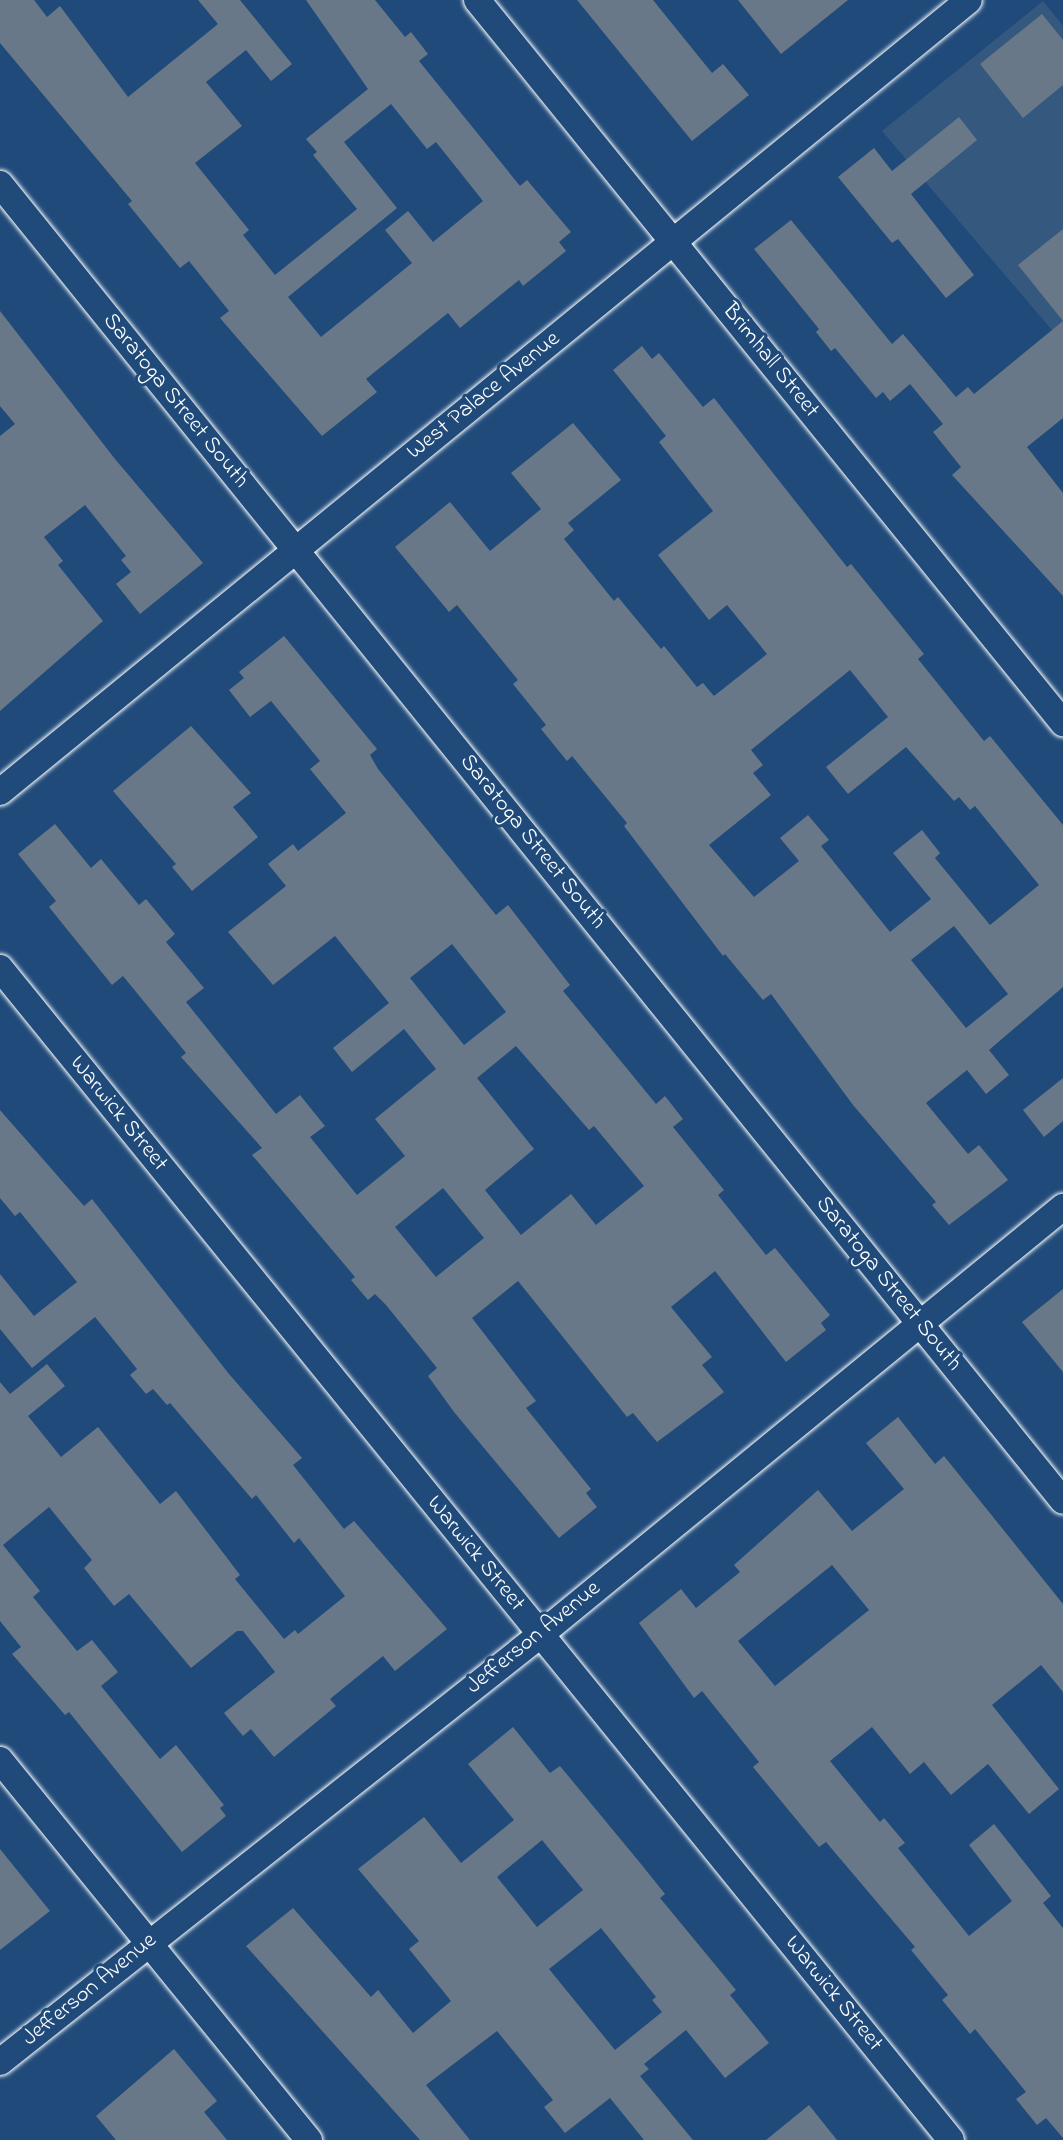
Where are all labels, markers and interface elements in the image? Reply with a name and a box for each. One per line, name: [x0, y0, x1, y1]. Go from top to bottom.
street label: Brimhall Street: [715, 298, 825, 424]
street label: Saratoga Street South: [96, 308, 254, 494]
street label: West Palace Avenue: [402, 326, 566, 466]
street label: Saratoga Street South: [453, 749, 611, 935]
street label: Warwick Street: [63, 1051, 173, 1177]
street label: Saratoga Street South: [809, 1191, 967, 1377]
street label: Warwick Street: [420, 1491, 530, 1617]
street label: Jefferson Avenue: [461, 1575, 607, 1701]
street label: Jefferson Avenue: [17, 1927, 163, 2053]
street label: Warwick Street: [778, 1931, 888, 2057]

